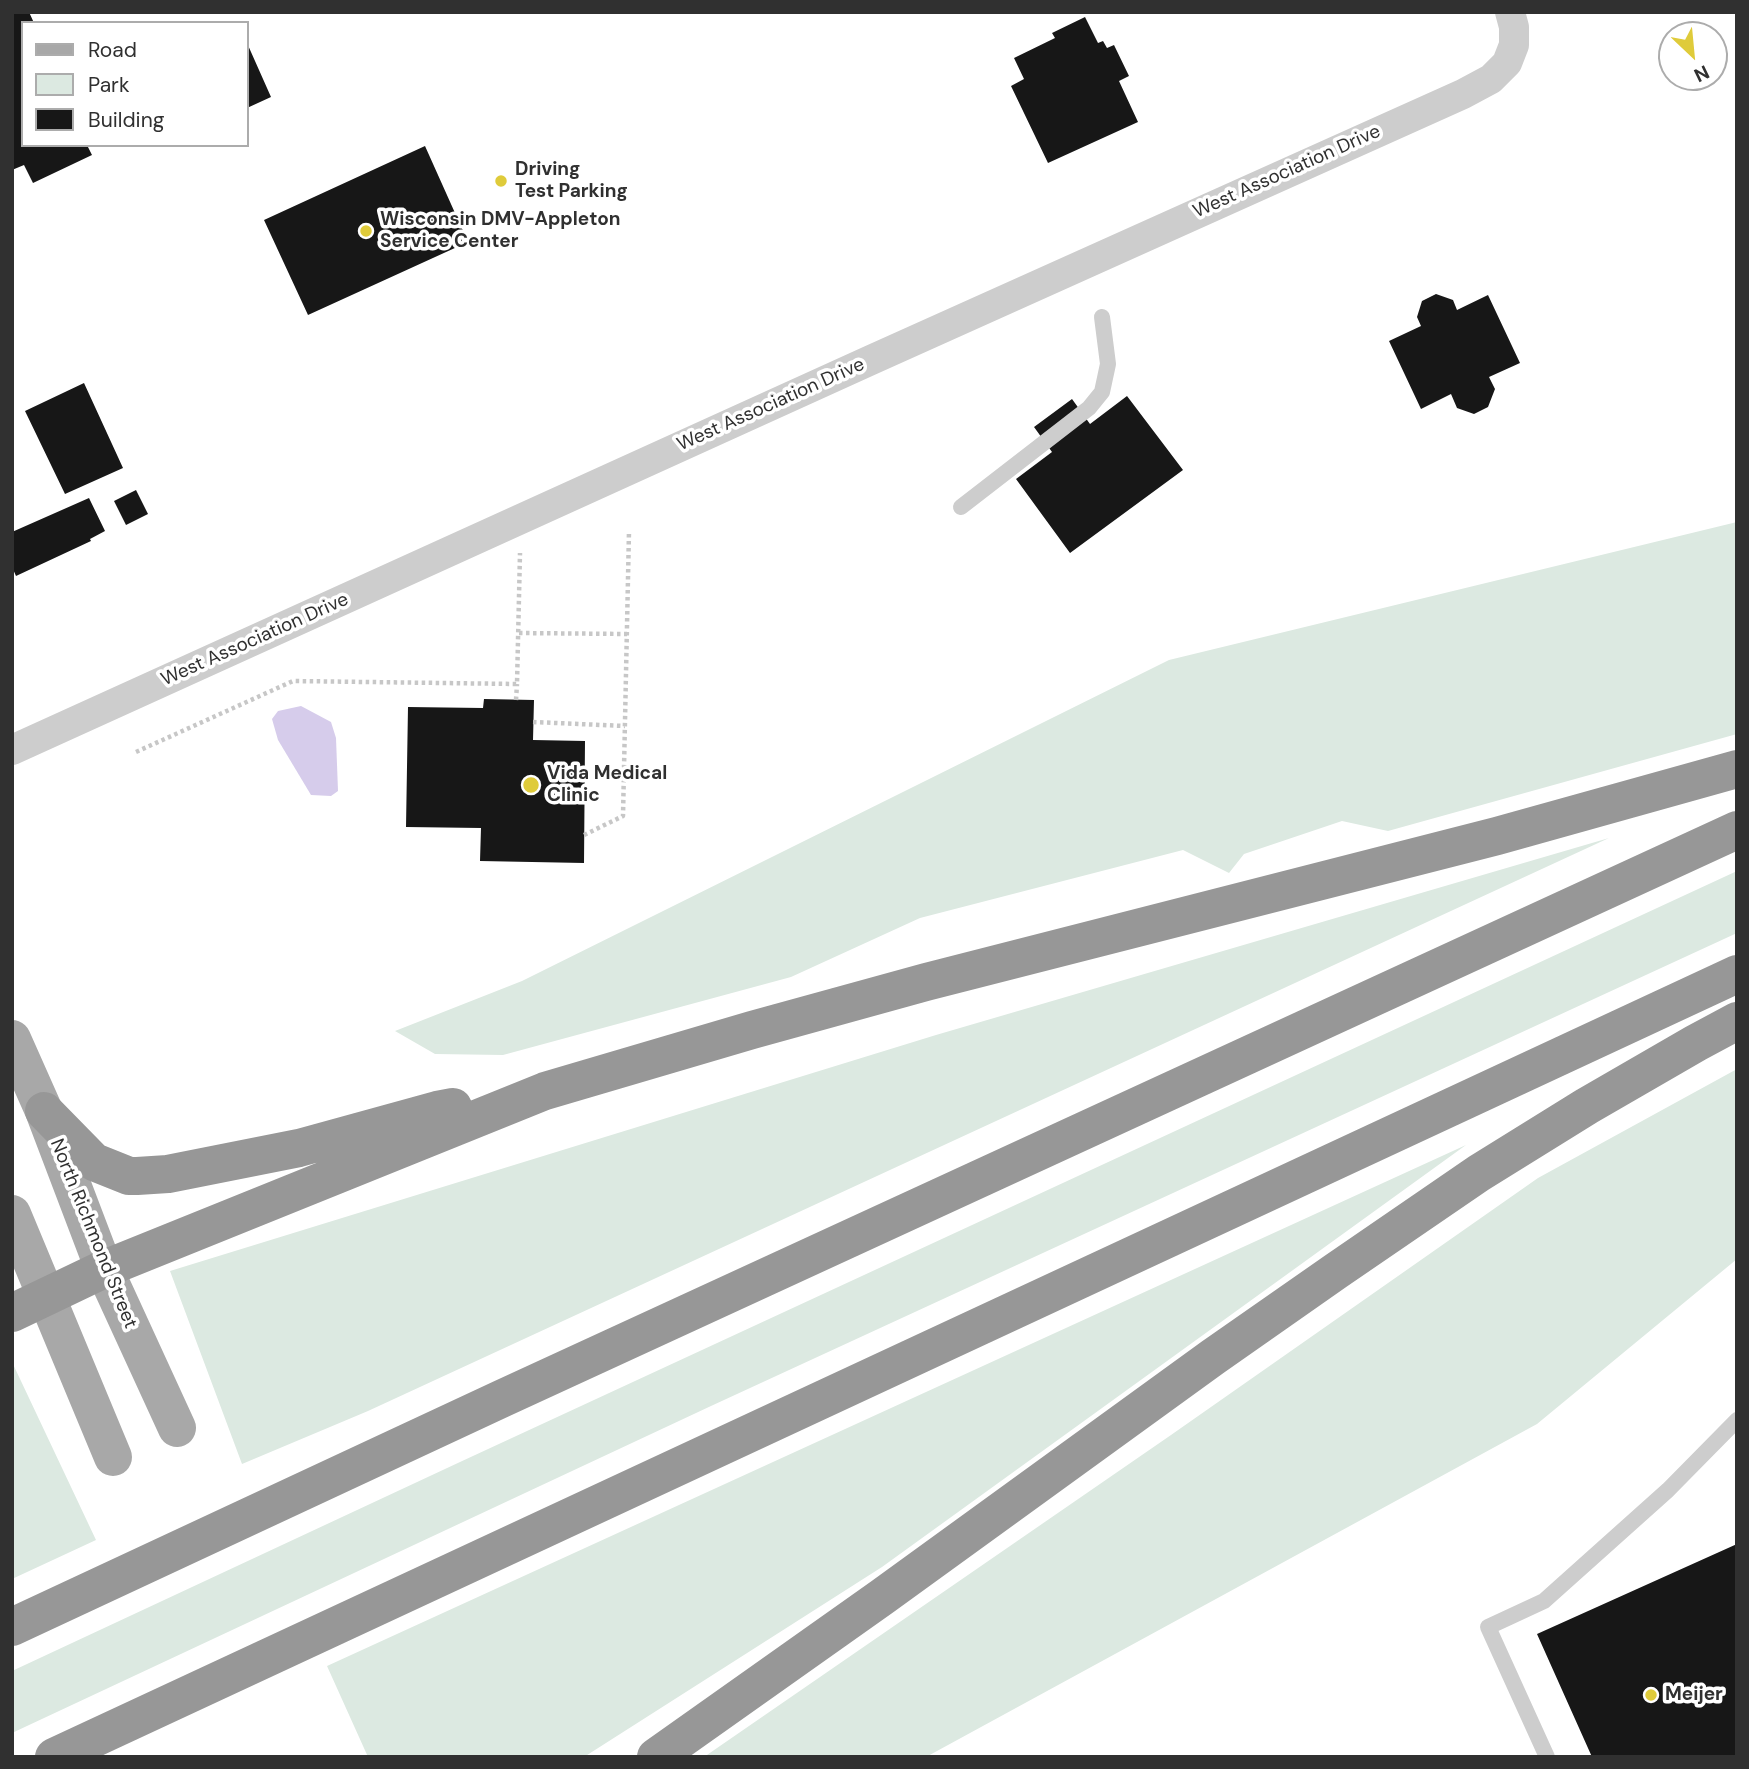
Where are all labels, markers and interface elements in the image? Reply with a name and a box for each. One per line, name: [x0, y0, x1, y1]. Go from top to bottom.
legend: [21, 21, 248, 147]
north arrow: [1658, 21, 1728, 91]
text: Road: [88, 36, 137, 64]
text: N: [1690, 59, 1713, 88]
text: Park: [88, 71, 129, 99]
text: Building: [88, 106, 164, 134]
street label: West Association Drive: [1190, 120, 1384, 224]
place label: Driving Test Parking: [515, 159, 628, 203]
marker: Driving Test Parking: [493, 173, 509, 189]
place label: Wisconsin DMV-Appleton Service Center: [380, 209, 620, 253]
marker: Wisconsin DMV-Appleton Service Center: [358, 223, 374, 239]
street label: West Association Drive: [674, 353, 868, 457]
street label: West Association Drive: [158, 588, 352, 692]
place label: Vida Medical Clinic: [547, 763, 667, 807]
marker: Vida Medical Clinic: [521, 775, 541, 795]
street label: North Richmond Street: [45, 1136, 141, 1332]
place label: Meijer: [1665, 1684, 1723, 1706]
marker: Meijer: [1643, 1687, 1659, 1703]

